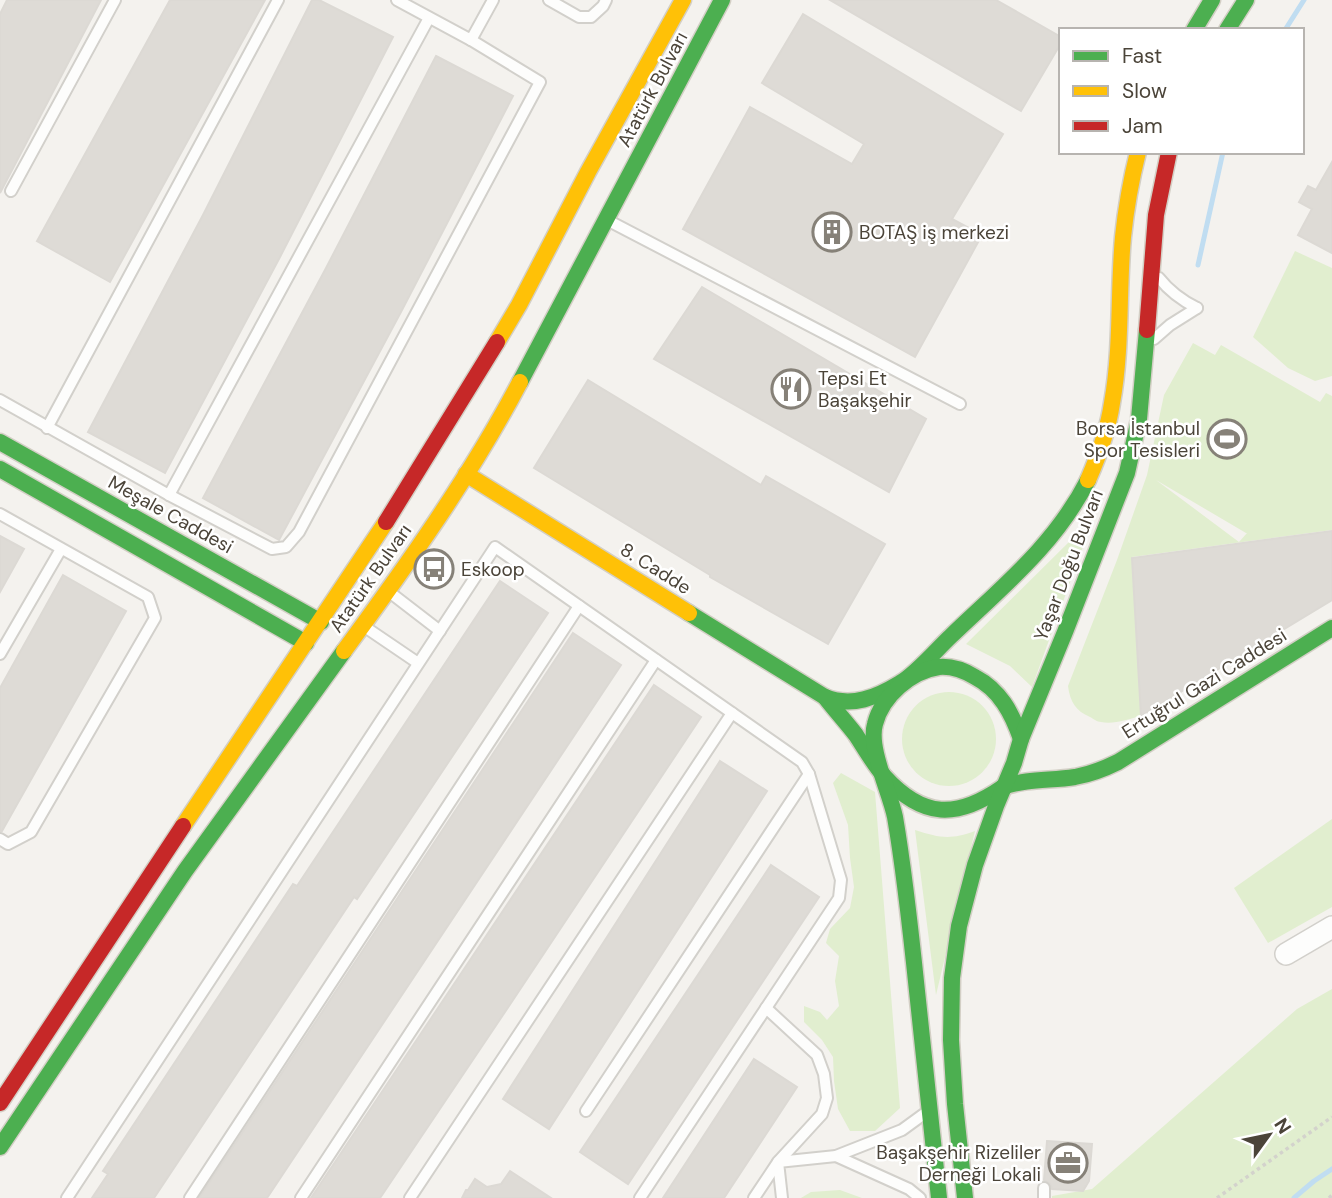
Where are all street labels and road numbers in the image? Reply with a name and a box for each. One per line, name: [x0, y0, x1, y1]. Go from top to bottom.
street label: Atatürk Bulvarı: [612, 27, 693, 151]
street label: Meşale Caddesi: [104, 470, 238, 559]
street label: Yaşar Doğu Bulvarı: [1028, 486, 1109, 644]
street label: Atatürk Bulvarı: [324, 519, 417, 637]
street label: 8. Cadde: [616, 537, 696, 600]
street label: Ertuğrul Gazi Caddesi: [1117, 623, 1291, 744]

